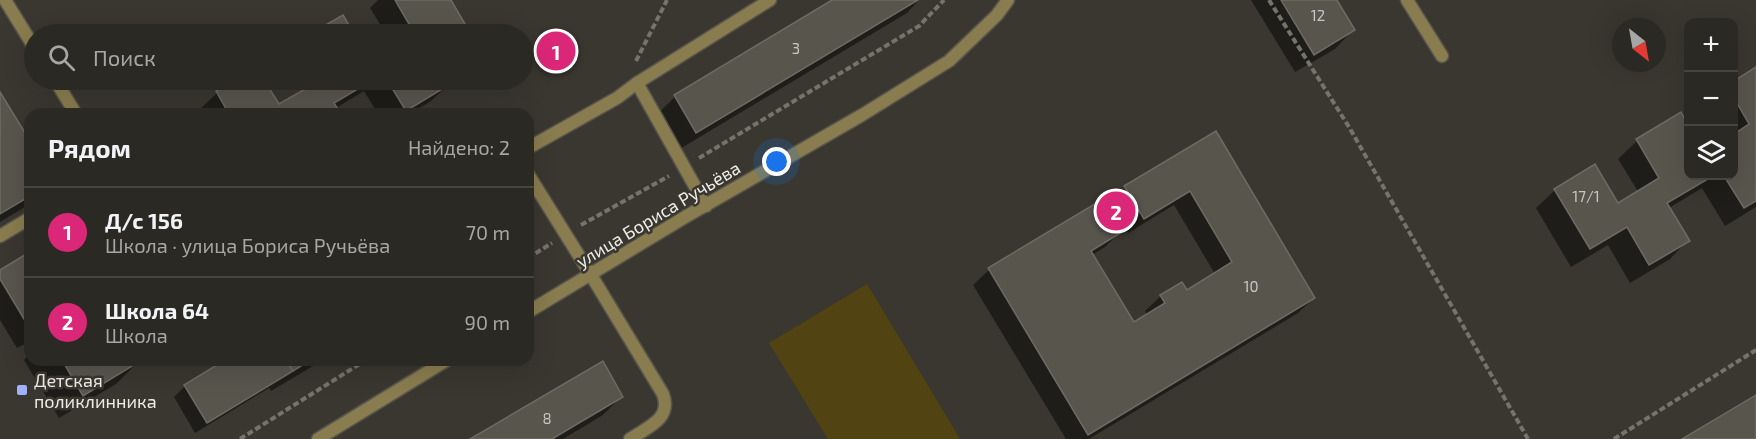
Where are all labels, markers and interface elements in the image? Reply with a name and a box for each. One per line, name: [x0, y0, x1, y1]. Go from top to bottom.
house number: 12: [1311, 6, 1325, 24]
north arrow: [1612, 18, 1666, 72]
map controls: [1684, 18, 1738, 180]
button: +: [1684, 18, 1738, 72]
search box: [24, 24, 534, 90]
pin: 1: [536, 28, 576, 74]
house number: 3: [792, 39, 800, 57]
icon: search: [45, 41, 78, 74]
text: Поиск: [93, 44, 156, 70]
button: −: [1684, 72, 1738, 126]
button: layers: [1684, 126, 1738, 180]
text: Рядом: [48, 132, 131, 163]
text: Найдено: 2: [408, 135, 510, 159]
your location: [762, 147, 791, 176]
street label: улица Бориса Ручьёва: [572, 156, 744, 272]
house number: 17/1: [1572, 187, 1600, 205]
pin: 2: [1096, 188, 1136, 234]
text: Д/с 156: [105, 207, 183, 233]
text: 1: [63, 220, 72, 244]
text: 70 m: [466, 220, 510, 244]
text: Школа · улица Бориса Ручьёва: [105, 233, 390, 257]
house number: 10: [1243, 277, 1259, 295]
text: Школа 64: [105, 297, 209, 323]
text: 2: [62, 310, 73, 334]
text: 90 m: [465, 310, 510, 334]
text: Школа: [105, 323, 168, 347]
place label: Детская поликлинника: [34, 369, 157, 412]
marker: Детская поликлинника: [15, 383, 29, 397]
house number: 8: [542, 409, 552, 427]

